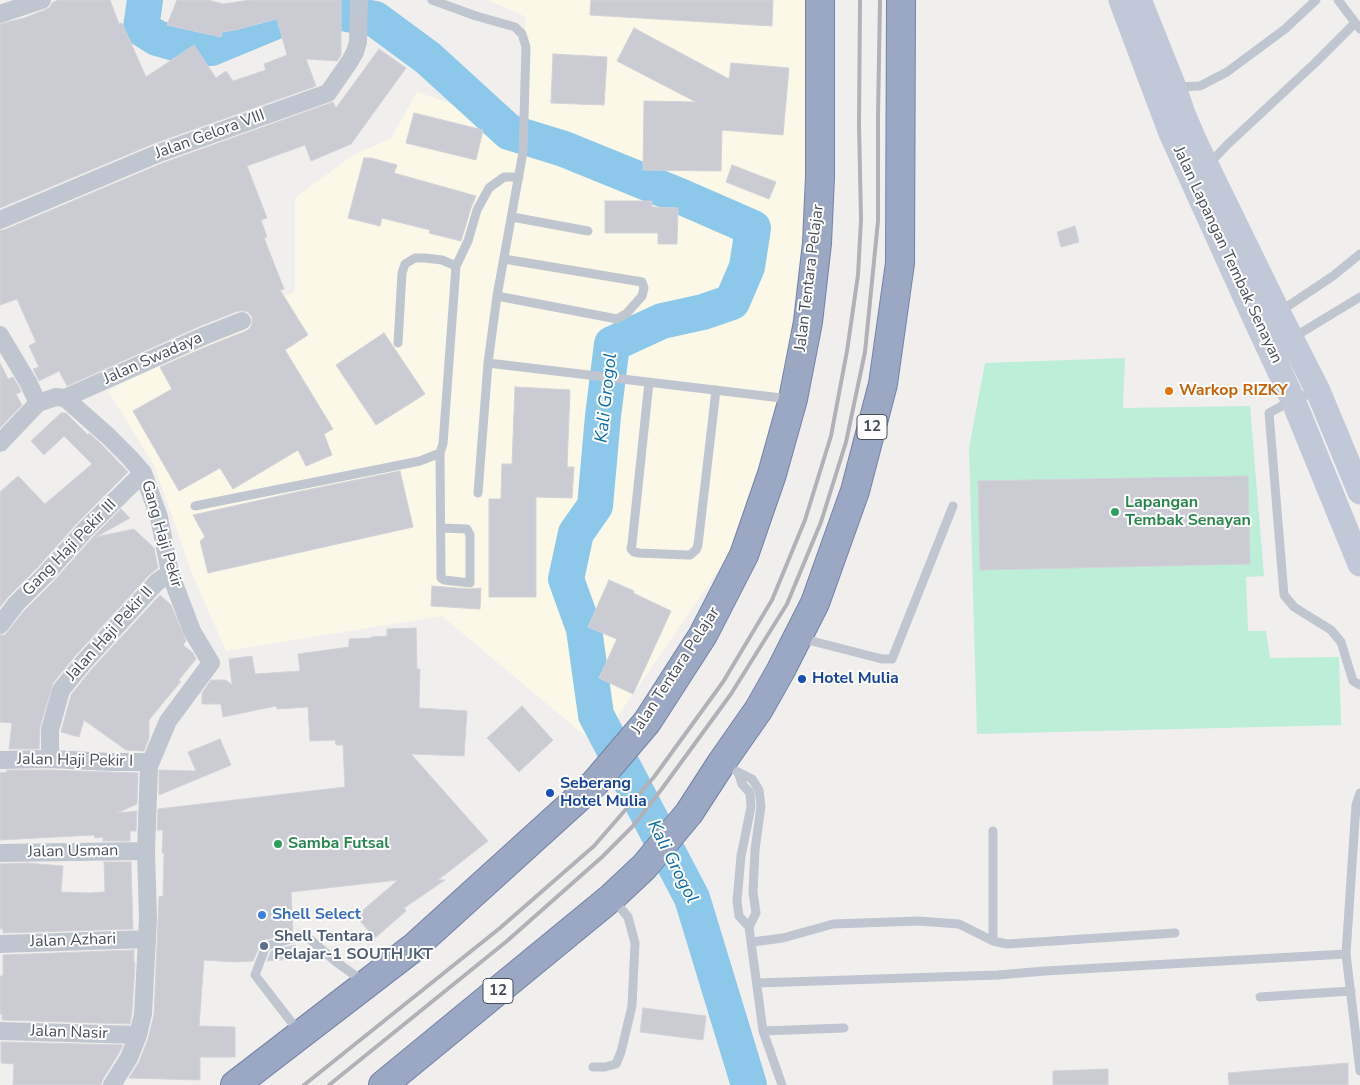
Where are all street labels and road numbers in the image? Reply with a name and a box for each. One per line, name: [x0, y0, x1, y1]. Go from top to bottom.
street label: Jalan Gelora VIII: [153, 106, 267, 164]
street label: Jalan Lapangan Tembak Senayan: [1168, 143, 1286, 367]
street label: Jalan Tentara Pelajar: [791, 203, 829, 353]
street label: Jalan Swadaya: [101, 329, 205, 389]
road number: 12: [857, 414, 887, 440]
street label: Gang Haji Pekir: [137, 478, 185, 590]
street label: Gang Haji Pekir III: [19, 496, 121, 600]
street label: Jalan Haji Pekir II: [63, 583, 157, 685]
street label: Jalan Tentara Pelajar: [628, 604, 724, 738]
street label: Jalan Haji Pekir I: [17, 750, 133, 772]
street label: Jalan Usman: [27, 842, 119, 862]
street label: Jalan Azhari: [30, 930, 116, 952]
road number: 12: [483, 978, 513, 1004]
street label: Jalan Nasir: [30, 1022, 108, 1044]

